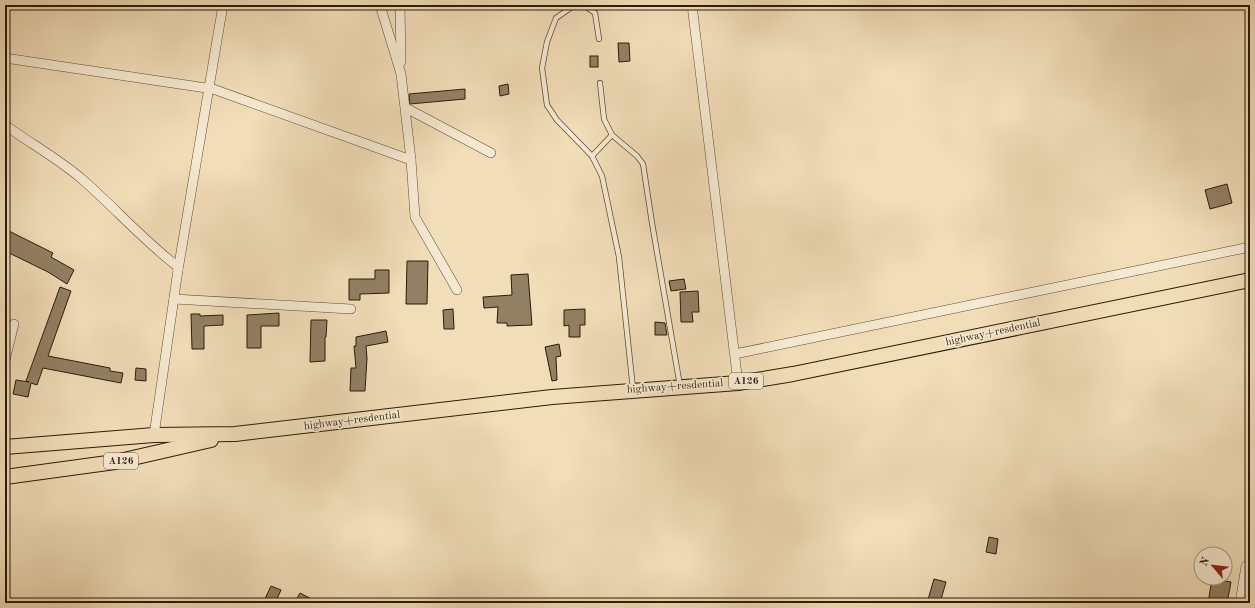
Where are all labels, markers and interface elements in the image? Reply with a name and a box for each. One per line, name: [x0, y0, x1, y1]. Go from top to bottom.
street label: highway+resdential: [945, 318, 1042, 348]
road number: A126: [729, 373, 763, 389]
street label: highway+resdential: [626, 378, 724, 396]
street label: highway+resdential: [303, 410, 401, 432]
road number: A126: [104, 453, 138, 469]
north arrow: [1193, 546, 1233, 586]
text: N: [1199, 555, 1213, 568]

